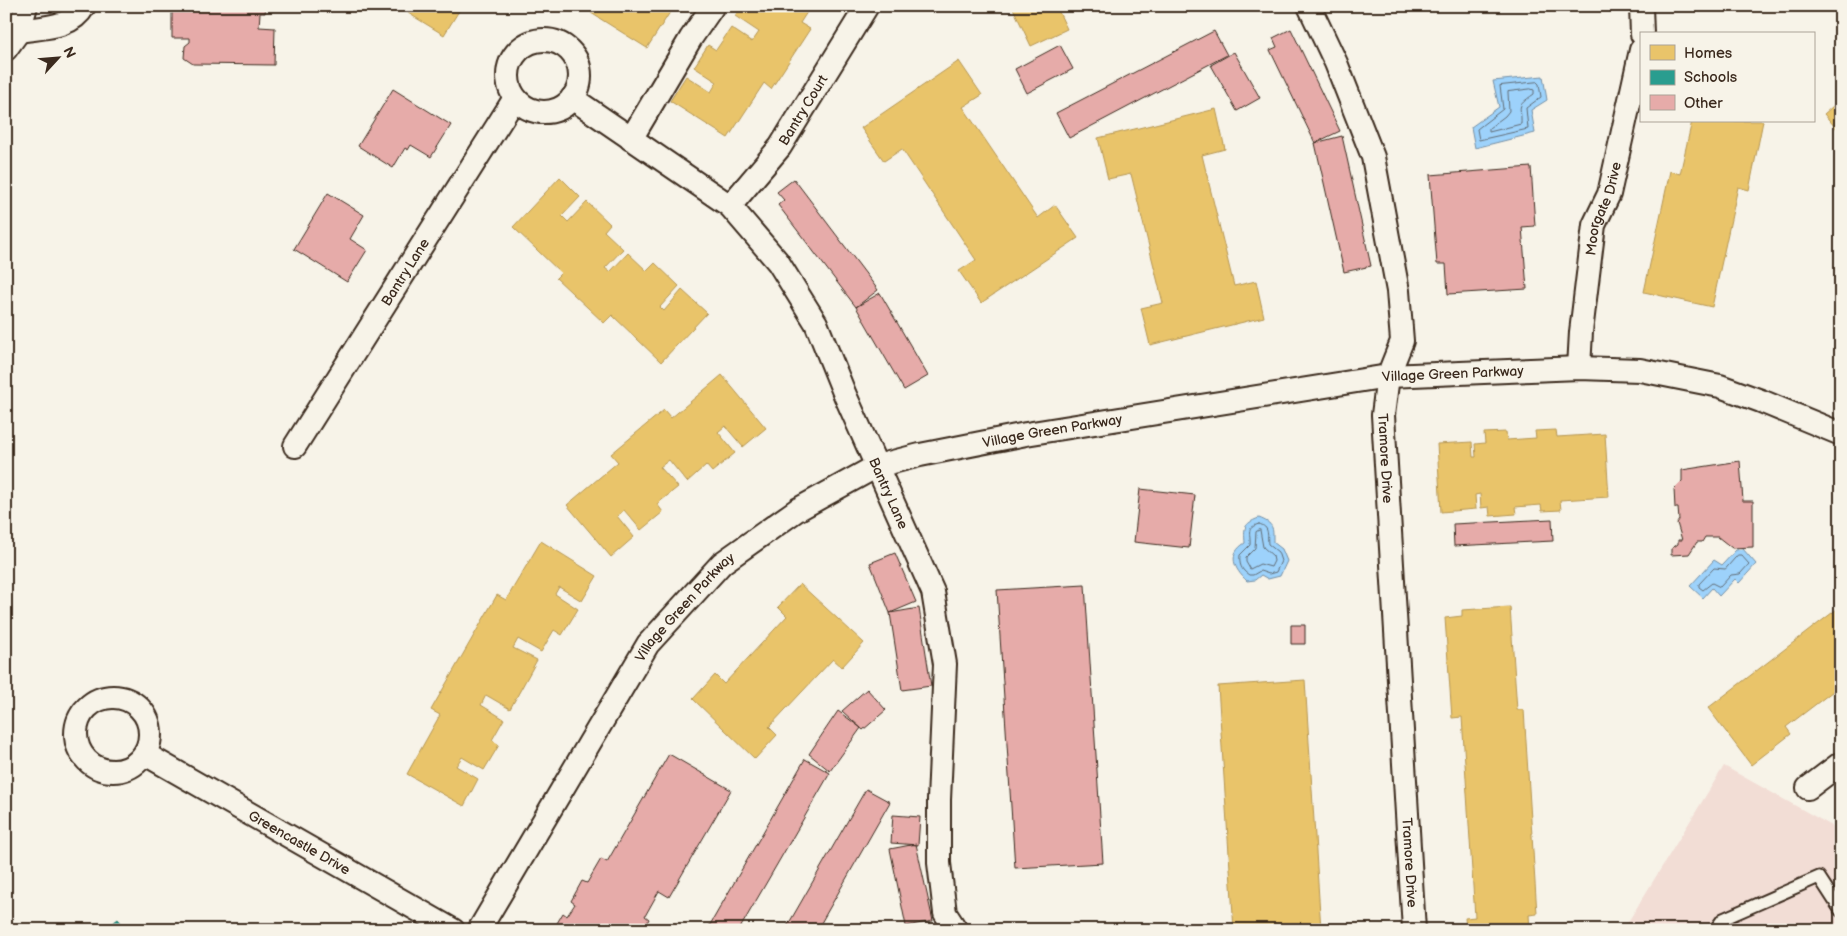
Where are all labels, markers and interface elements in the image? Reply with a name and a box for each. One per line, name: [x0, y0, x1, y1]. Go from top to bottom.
north arrow: [32, 32, 82, 82]
legend: [1640, 32, 1814, 122]
text: N: [59, 44, 79, 61]
text: Homes: [1684, 44, 1733, 63]
text: Schools: [1684, 68, 1738, 87]
street label: Bantry Court: [775, 71, 831, 148]
text: Other: [1684, 94, 1723, 113]
street label: Moorgate Drive: [1582, 160, 1624, 257]
street label: Bantry Lane: [377, 235, 433, 309]
street label: Village Green Parkway: [1381, 362, 1525, 385]
street label: Village Green Parkway: [981, 410, 1124, 451]
street label: Tramore Drive: [1374, 413, 1397, 504]
street label: Bantry Lane: [865, 455, 912, 531]
street label: Village Green Parkway: [631, 548, 738, 665]
street label: Greencastle Drive: [246, 807, 353, 878]
street label: Tramore Drive: [1399, 817, 1421, 908]

